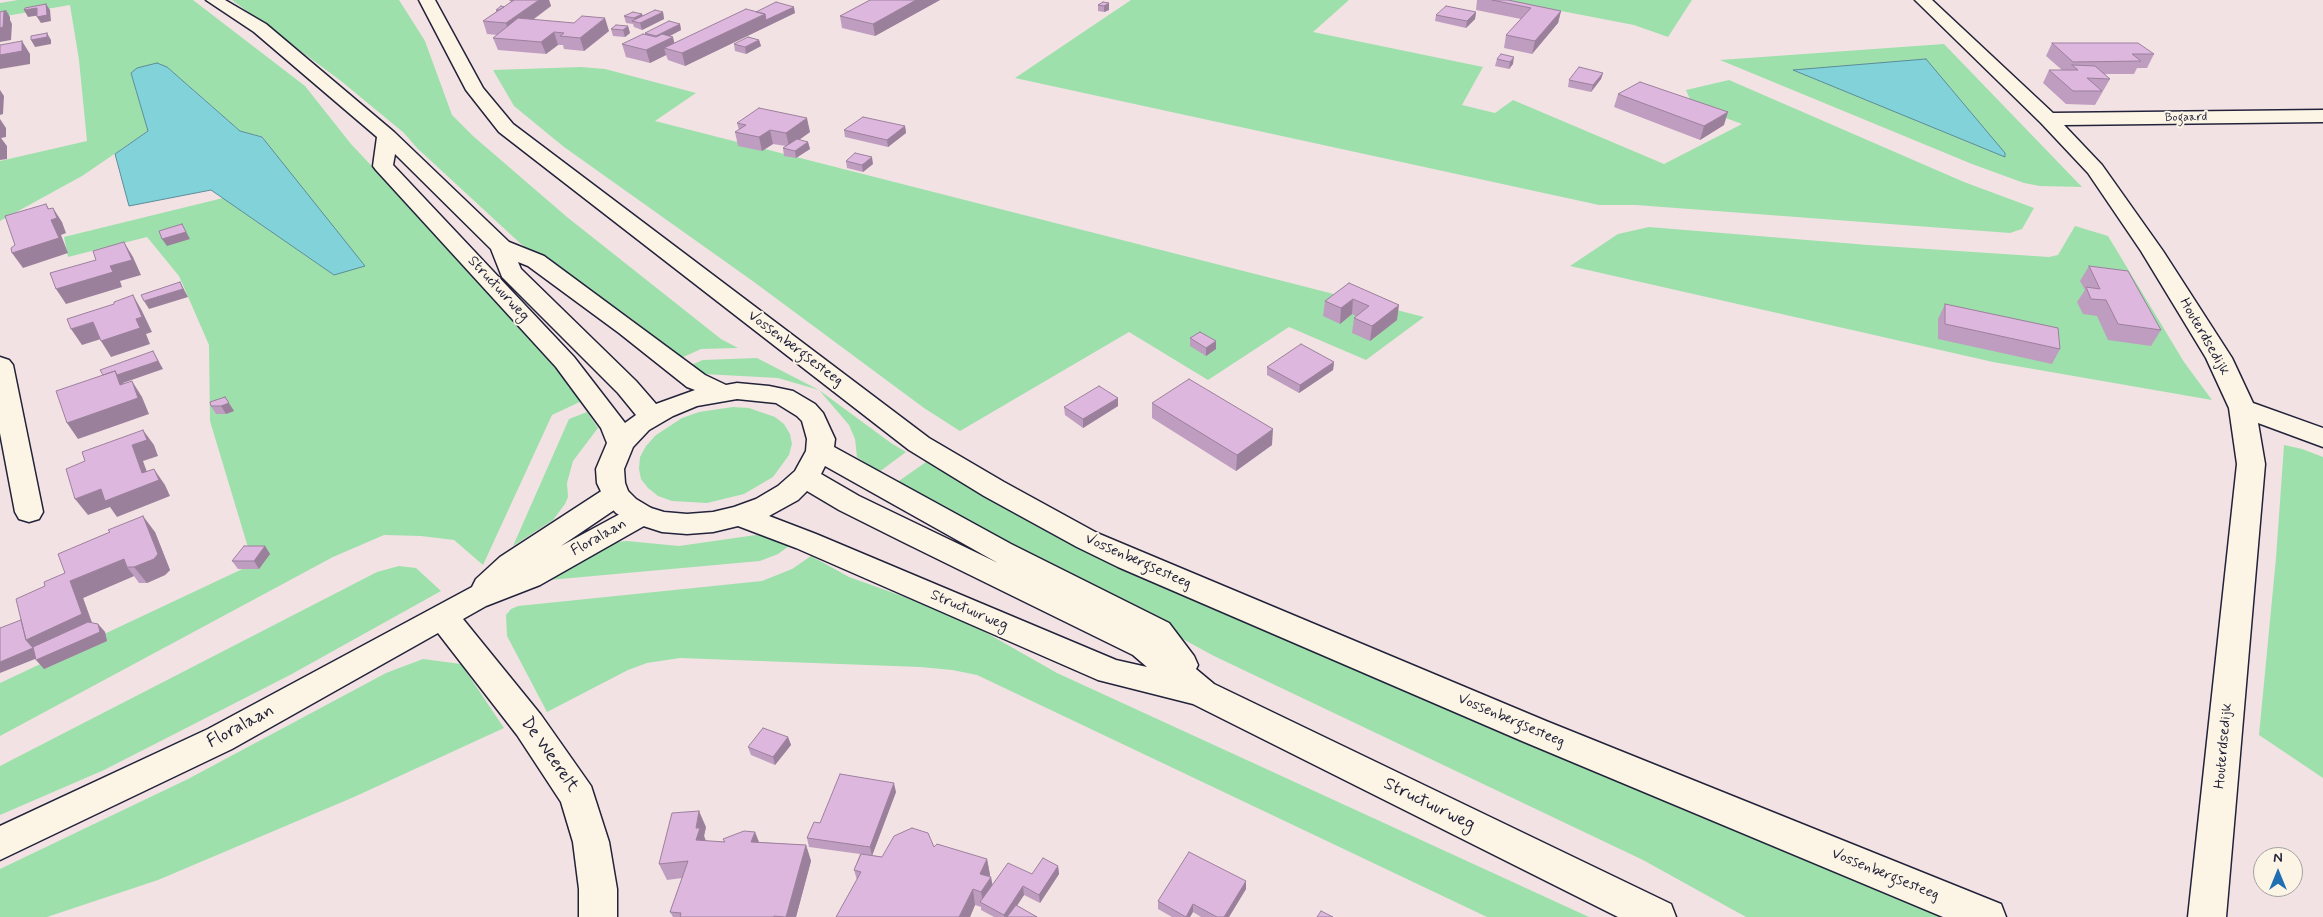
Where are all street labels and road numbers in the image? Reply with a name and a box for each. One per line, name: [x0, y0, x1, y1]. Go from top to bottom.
street label: Bogaard: [2165, 110, 2207, 126]
street label: Structuurweg: [463, 253, 533, 325]
street label: Houterdsedijk: [2175, 295, 2233, 379]
street label: Vossenbergsesteeg: [744, 307, 846, 391]
street label: Floralaan: [568, 515, 630, 561]
street label: Vossenbergsesteeg: [1082, 530, 1194, 594]
street label: Structuurweg: [927, 587, 1011, 635]
street label: Vossenbergsesteeg: [1455, 690, 1567, 752]
street label: Floralaan: [204, 700, 278, 754]
street label: Houterdsedijk: [2211, 702, 2237, 790]
street label: De Weerelt: [515, 713, 583, 797]
street label: Structuurweg: [1380, 774, 1478, 836]
street label: Vossenbergsesteeg: [1828, 845, 1942, 905]

